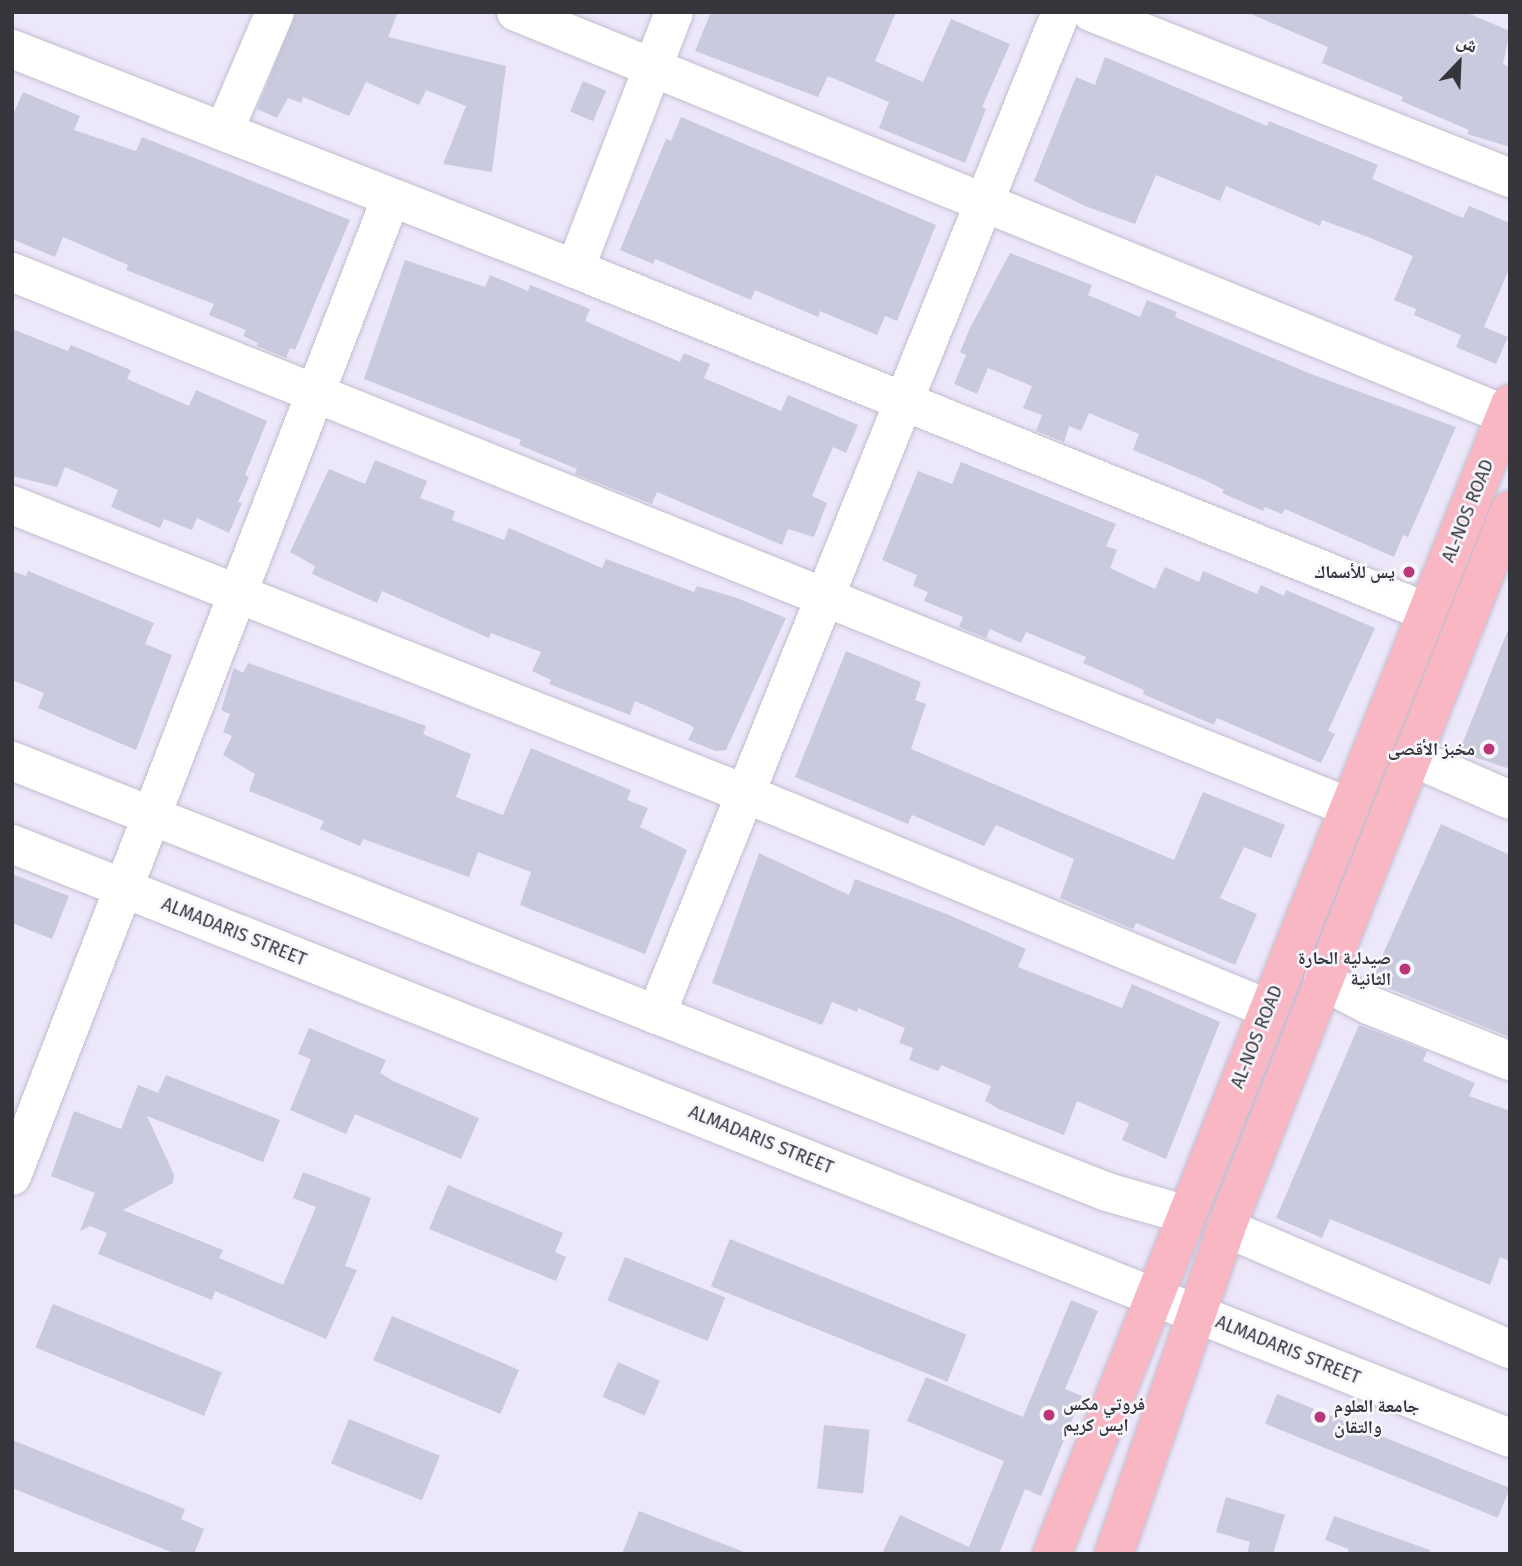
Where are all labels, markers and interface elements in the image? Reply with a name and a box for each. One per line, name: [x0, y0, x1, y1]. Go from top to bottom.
north arrow: [1424, 28, 1494, 98]
text: ش: [1454, 29, 1481, 58]
street label: AL-NOS ROAD: [1438, 456, 1498, 566]
place label: يس للأسماك: [1314, 561, 1395, 583]
marker: يس للأسماك: [1401, 564, 1417, 580]
place label: مخبز الأقصى: [1388, 738, 1475, 760]
marker: مخبز الأقصى: [1481, 741, 1497, 757]
street label: ALMADARIS STREET: [159, 893, 309, 971]
place label: صيدلية الحارة الثانية: [1298, 948, 1391, 990]
marker: صيدلية الحارة الثانية: [1397, 961, 1413, 977]
street label: AL-NOS ROAD: [1227, 982, 1287, 1092]
street label: ALMADARIS STREET: [686, 1101, 836, 1179]
street label: ALMADARIS STREET: [1213, 1311, 1363, 1389]
place label: فروتي مكس ايس كريم: [1063, 1394, 1145, 1436]
place label: جامعة العلوم والتقان: [1334, 1396, 1419, 1438]
marker: فروتي مكس ايس كريم: [1041, 1407, 1057, 1423]
marker: جامعة العلوم والتقان: [1312, 1409, 1328, 1425]

